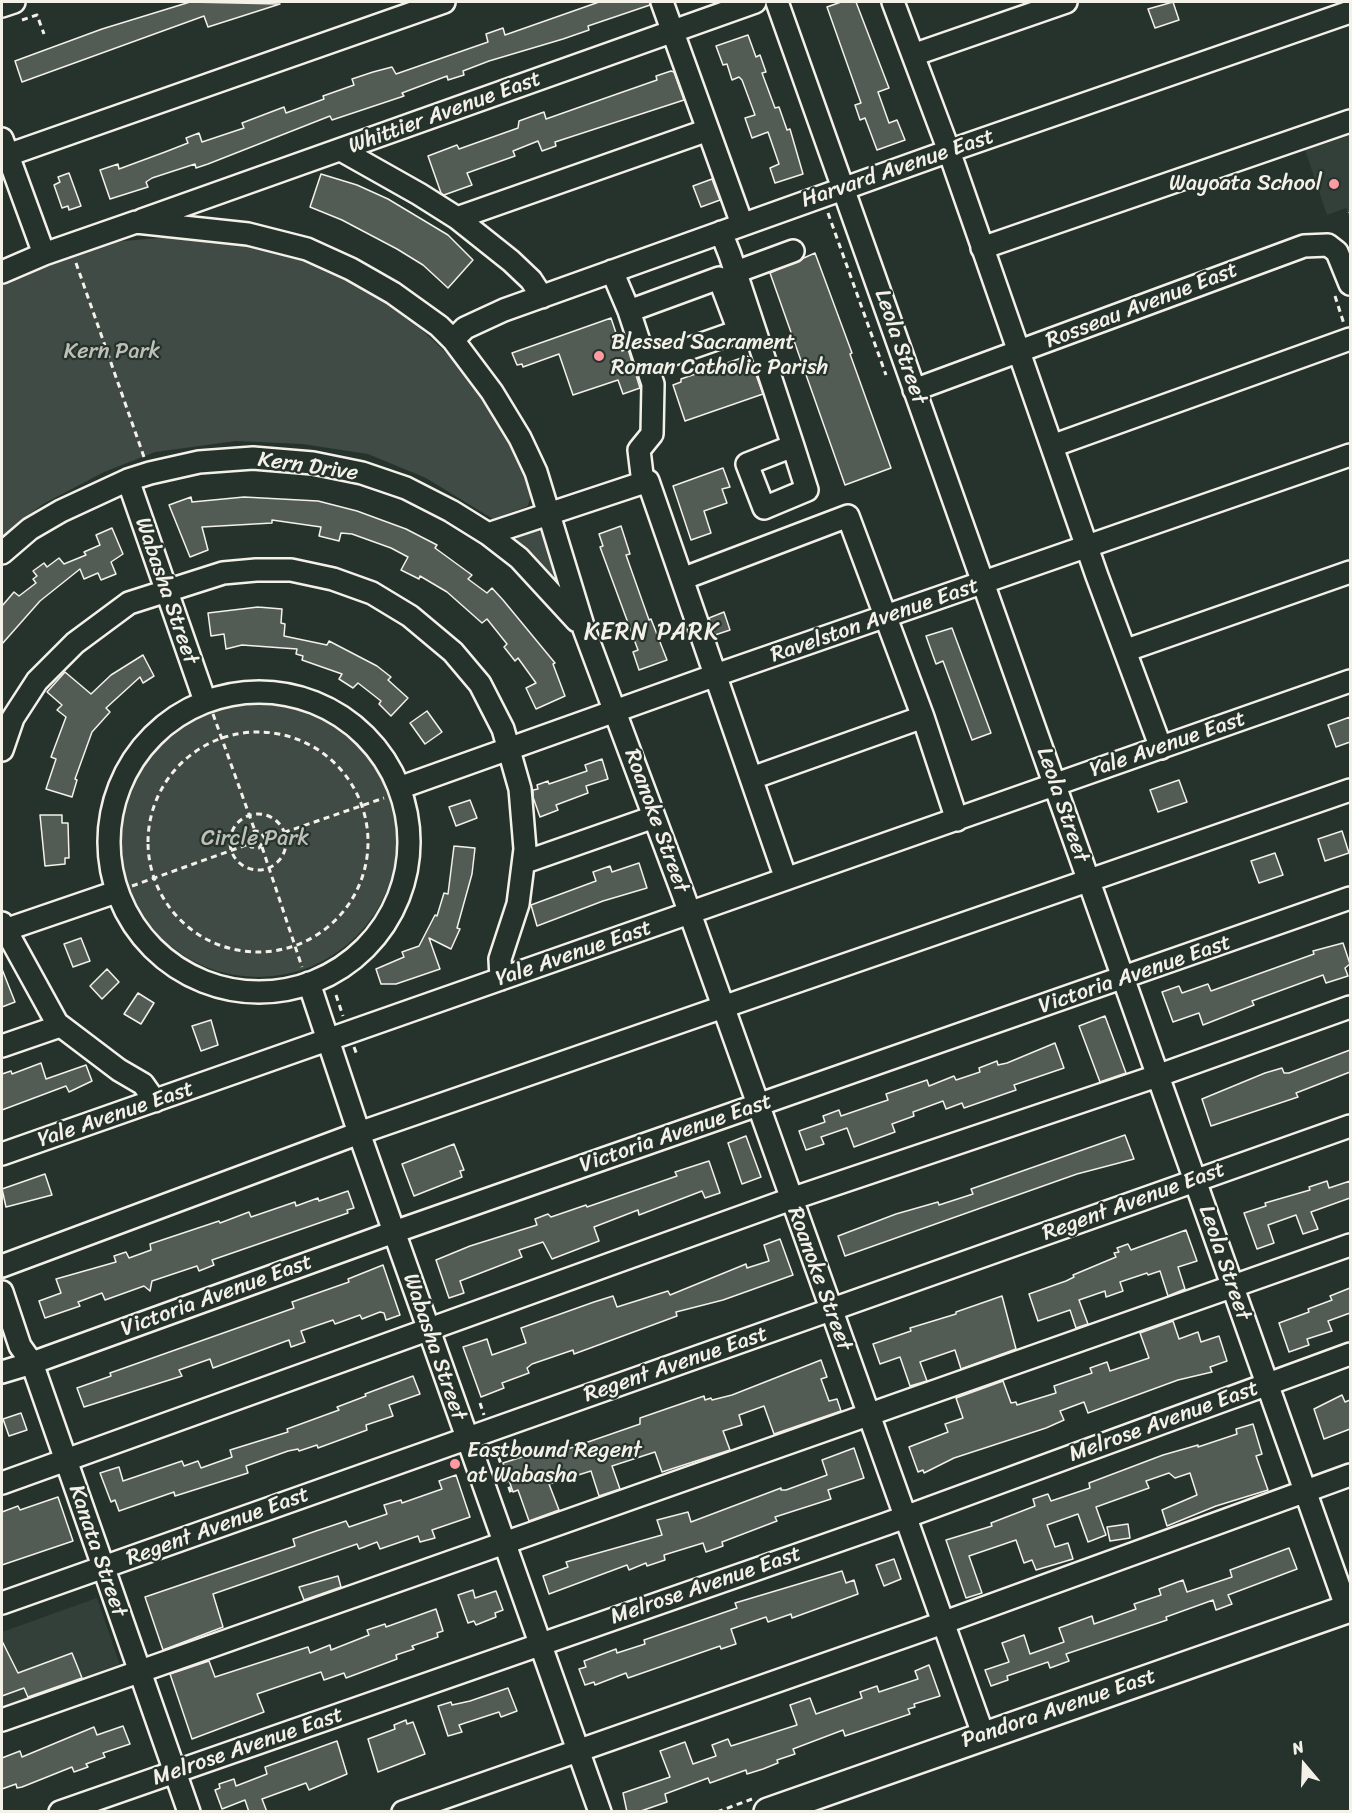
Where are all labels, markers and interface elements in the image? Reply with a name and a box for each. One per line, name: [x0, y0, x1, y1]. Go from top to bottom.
street label: Whittier Avenue East: [345, 66, 545, 160]
street label: Harvard Avenue East: [798, 124, 998, 214]
place label: Wayoata School: [1169, 171, 1322, 197]
marker: Wayoata School: [1327, 177, 1341, 191]
street label: Rosseau Avenue East: [1042, 257, 1242, 355]
street label: Leola Street: [868, 286, 932, 408]
place label: Blessed Sacrament Roman Catholic Parish: [611, 330, 828, 382]
park label: Kern Park: [64, 339, 160, 365]
marker: Blessed Sacrament Roman Catholic Parish: [592, 349, 606, 363]
street label: Kern Drive: [256, 447, 360, 487]
street label: Wabasha Street: [129, 514, 203, 668]
street label: Ravelston Avenue East: [768, 573, 982, 669]
district label: KERN PARK: [584, 619, 720, 647]
street label: Yale Avenue East: [1087, 706, 1249, 784]
street label: Leola Street: [1030, 744, 1094, 866]
street label: Roanoke Street: [618, 746, 694, 896]
park label: Circle Park: [201, 826, 309, 852]
street label: Yale Avenue East: [493, 915, 655, 993]
street label: Victoria Avenue East: [1035, 930, 1235, 1020]
street label: Yale Avenue East: [35, 1076, 197, 1154]
street label: Victoria Avenue East: [576, 1089, 776, 1179]
street label: Regent Avenue East: [1039, 1157, 1229, 1247]
street label: Leola Street: [1192, 1202, 1256, 1324]
street label: Roanoke Street: [781, 1204, 857, 1354]
street label: Victoria Avenue East: [118, 1249, 316, 1343]
street label: Wabasha Street: [397, 1270, 471, 1424]
street label: Regent Avenue East: [581, 1321, 771, 1409]
street label: Melrose Avenue East: [1066, 1375, 1262, 1469]
place label: Eastbound Regent at Wabasha: [467, 1438, 642, 1490]
marker: Eastbound Regent at Wabasha: [448, 1457, 462, 1471]
street label: Kanata Street: [62, 1482, 132, 1620]
street label: Regent Avenue East: [123, 1482, 313, 1572]
street label: Melrose Avenue East: [607, 1541, 805, 1631]
street label: Pandora Avenue East: [958, 1663, 1160, 1755]
street label: Melrose Avenue East: [149, 1702, 347, 1792]
text: N: [1288, 1732, 1308, 1763]
north arrow: [1274, 1735, 1334, 1795]

